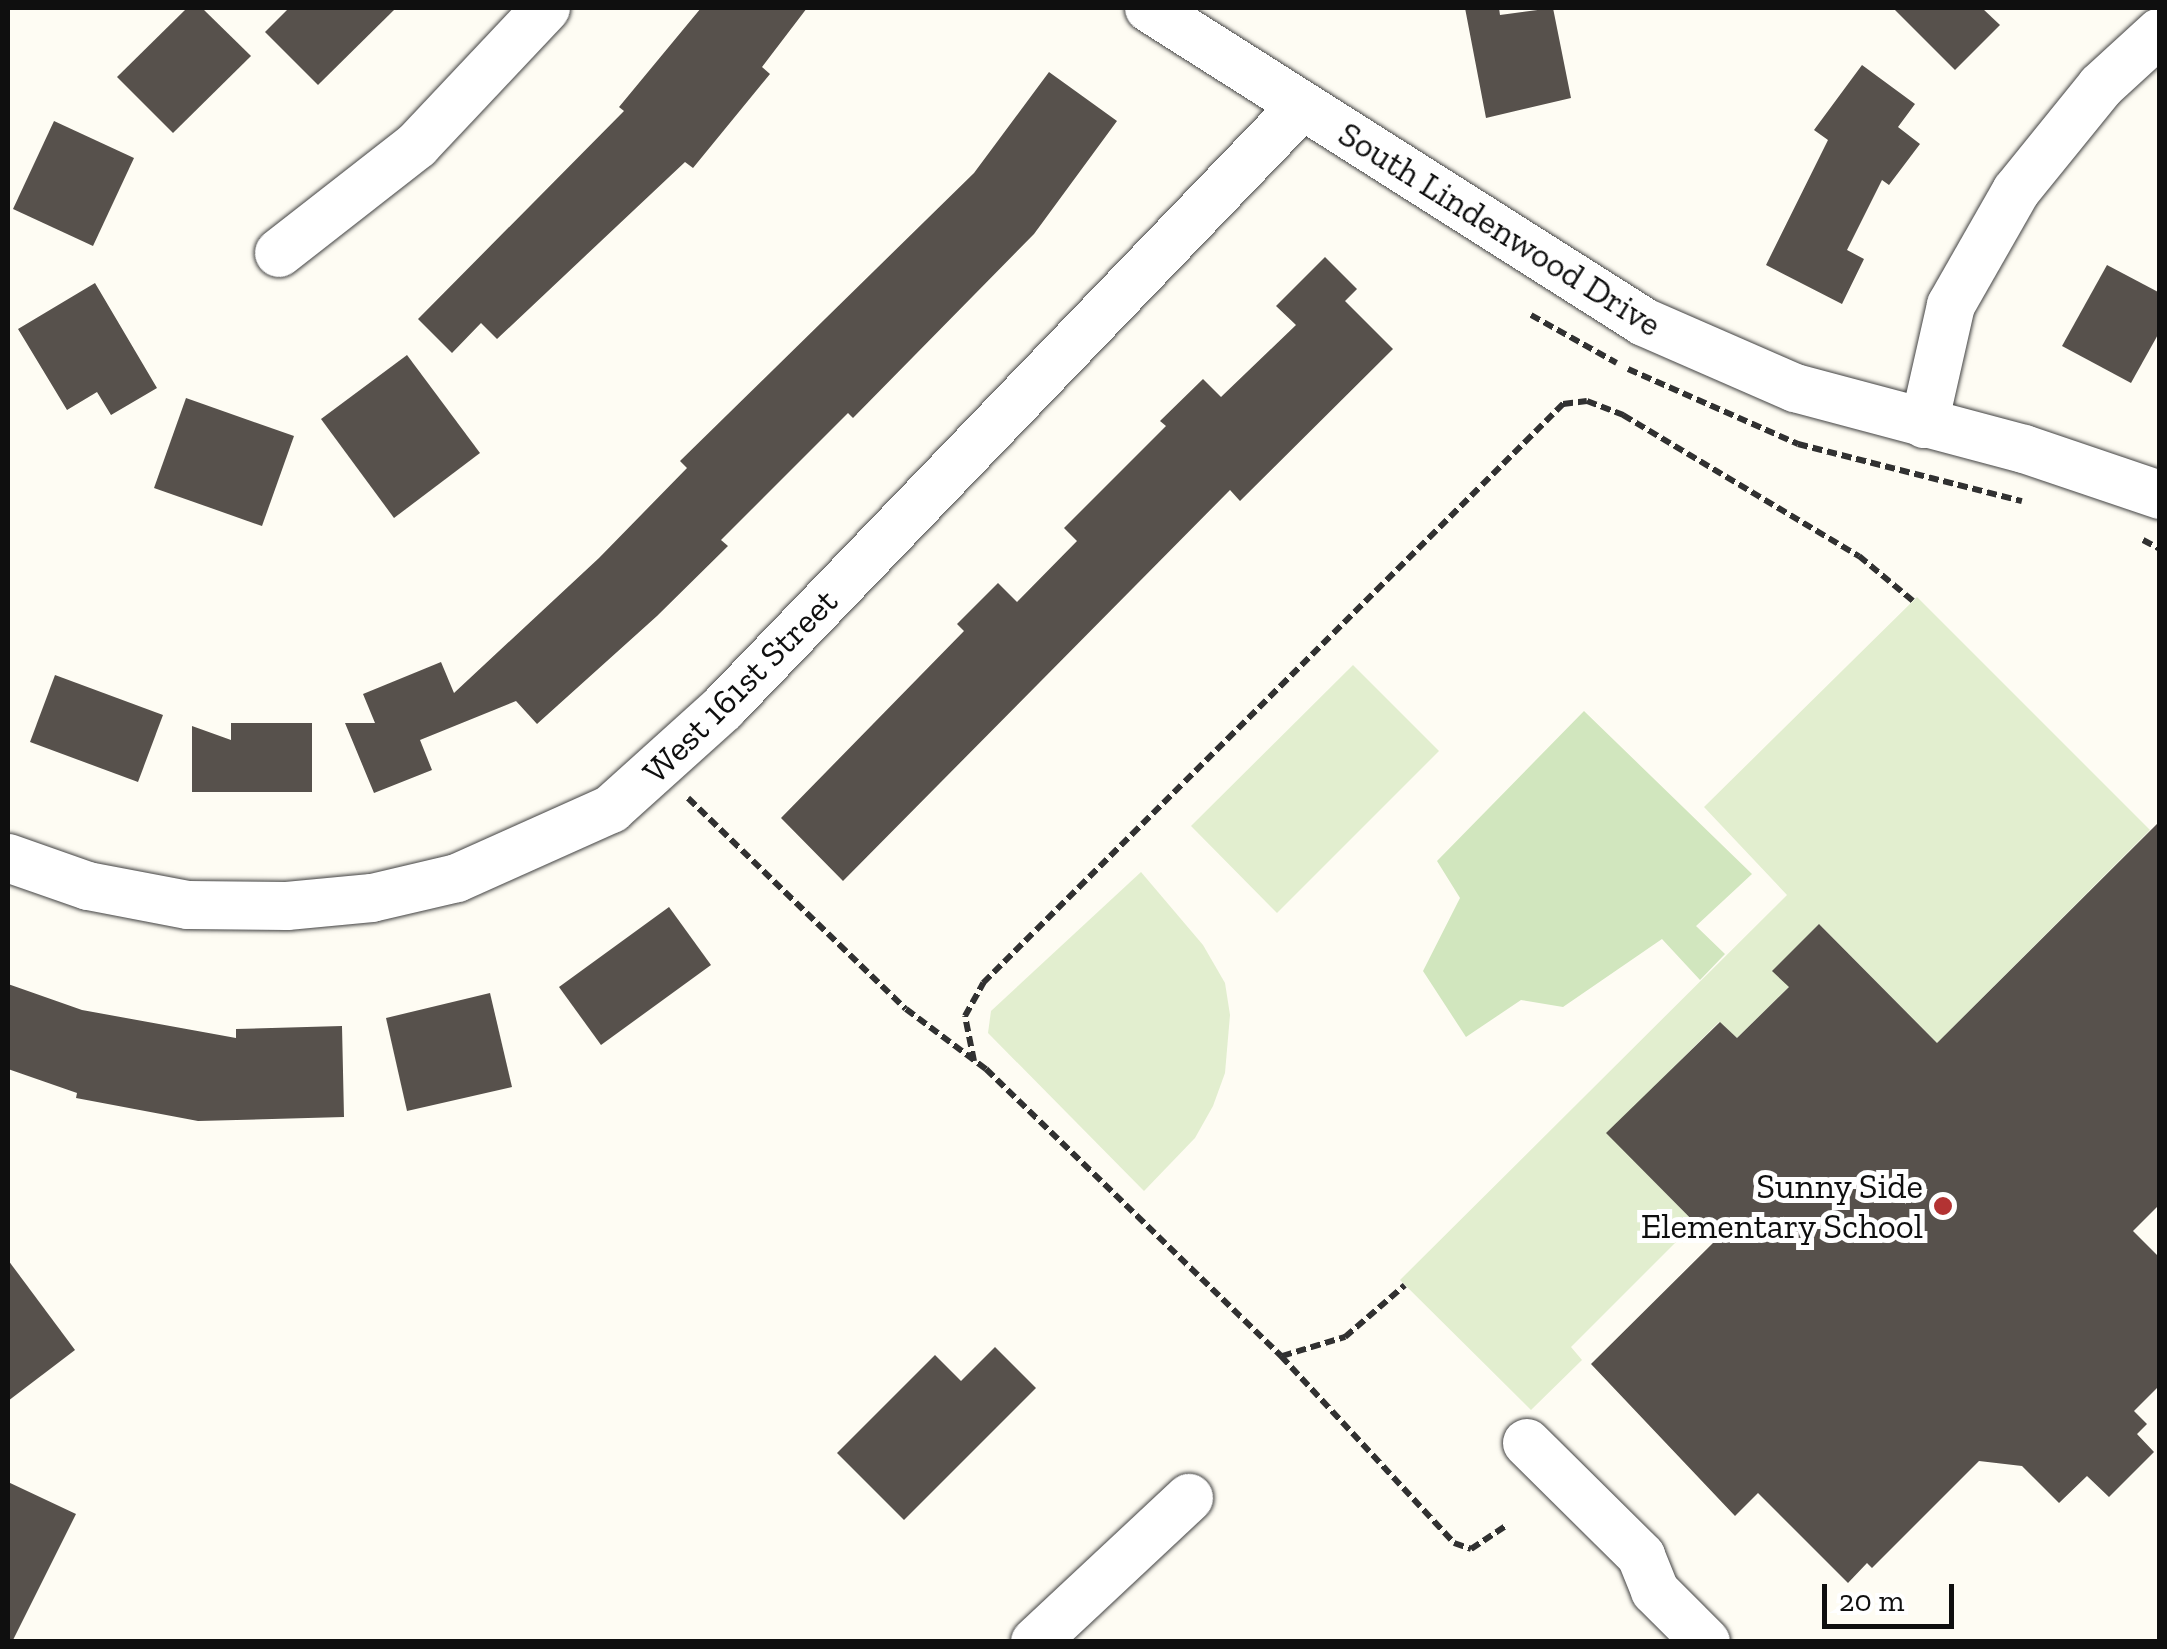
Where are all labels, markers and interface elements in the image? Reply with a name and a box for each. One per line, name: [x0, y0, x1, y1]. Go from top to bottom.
street label: South Lindenwood Drive: [1331, 112, 1669, 346]
street label: West 161st Street: [634, 580, 846, 792]
place label: Sunny Side Elementary School: [1640, 1165, 1923, 1247]
marker: Sunny Side Elementary School: [1932, 1195, 1954, 1217]
scale bar: [1827, 1564, 1960, 1626]
text: 20 m: [1839, 1583, 1904, 1619]

